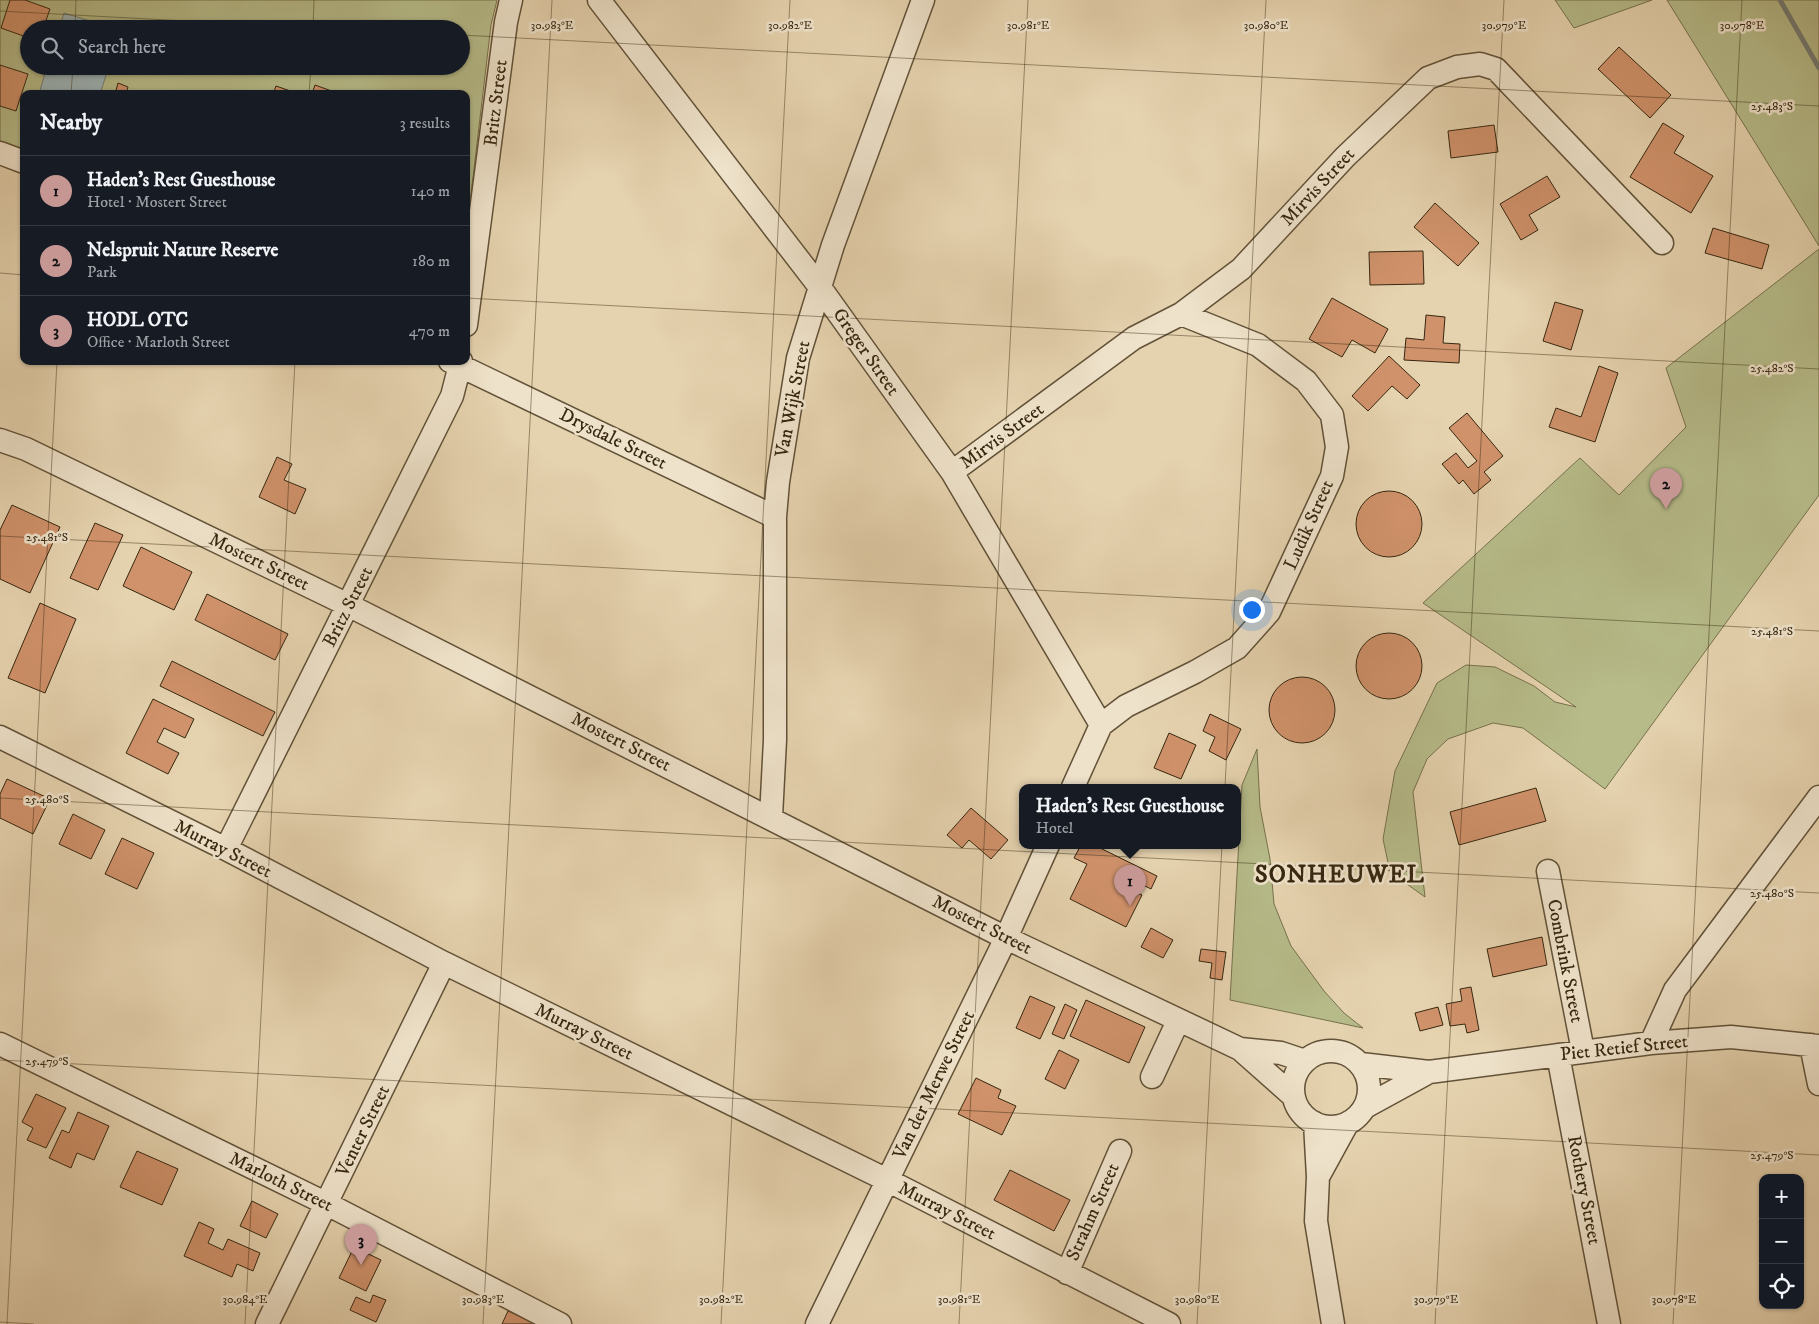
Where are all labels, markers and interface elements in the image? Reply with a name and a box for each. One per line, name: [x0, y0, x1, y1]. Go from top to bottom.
text: 30.983°E: [531, 18, 574, 33]
text: 30.982°E: [768, 18, 813, 33]
text: 30.981°E: [1007, 18, 1050, 33]
text: 30.980°E: [1244, 18, 1289, 33]
text: 30.979°E: [1482, 18, 1527, 33]
text: 30.978°E: [1720, 18, 1765, 33]
search box: [20, 20, 470, 75]
icon: search: [38, 34, 66, 62]
text: Search here: [78, 36, 166, 59]
street label: Britz Street: [479, 58, 513, 148]
text: 25.483°S: [1751, 99, 1793, 114]
text: Nearby: [40, 110, 102, 136]
text: 3 results: [400, 113, 450, 133]
street label: Mirvis Street: [1276, 143, 1360, 231]
text: Haden's Rest Guesthouse: [87, 169, 275, 192]
text: 1: [53, 181, 59, 201]
text: 140 m: [411, 181, 450, 201]
text: Hotel · Mostert Street: [87, 192, 227, 212]
text: Nelspruit Nature Reserve: [87, 239, 278, 262]
text: 2: [52, 251, 60, 271]
text: 180 m: [412, 251, 450, 271]
text: Park: [87, 262, 117, 282]
street label: Greger Street: [827, 304, 905, 400]
text: HODL OTC: [87, 309, 188, 332]
text: 3: [53, 321, 59, 341]
text: 470 m: [409, 321, 450, 341]
text: Office · Marloth Street: [87, 332, 230, 352]
street label: Van Wijk Street: [770, 339, 816, 460]
text: 25.482°S: [1750, 361, 1794, 376]
street label: Mirvis Street: [956, 398, 1048, 474]
street label: Drysdale Street: [556, 403, 670, 475]
pin: 2: [1650, 468, 1682, 509]
street label: Ludik Street: [1279, 477, 1339, 573]
street label: Mostert Street: [205, 528, 313, 596]
text: 25.481°S: [26, 530, 68, 545]
street label: Britz Street: [318, 563, 378, 651]
your location: [1239, 597, 1265, 623]
text: 25.481°S: [1751, 624, 1793, 639]
street label: Mostert Street: [567, 707, 675, 777]
popup: [1019, 784, 1241, 849]
text: 25.480°S: [25, 792, 69, 807]
text: Haden's Rest Guesthouse: [1036, 795, 1224, 818]
street label: Murray Street: [170, 815, 276, 883]
text: Hotel: [1036, 818, 1073, 838]
district label: SONHEUWEL: [1255, 860, 1425, 890]
pin: 1: [1114, 865, 1146, 906]
text: 25.480°S: [1750, 886, 1794, 901]
street label: Mostert Street: [928, 890, 1036, 960]
street label: Combrink Street: [1542, 897, 1588, 1025]
street label: Murray Street: [531, 998, 637, 1066]
street label: Van der Merwe Street: [888, 1007, 980, 1164]
street label: Piet Retief Street: [1559, 1030, 1689, 1066]
text: 25.479°S: [25, 1054, 69, 1069]
street label: Venter Street: [331, 1082, 395, 1181]
street label: Rothery Street: [1562, 1133, 1606, 1247]
street label: Marloth Street: [225, 1147, 337, 1217]
text: 25.479°S: [1750, 1148, 1794, 1163]
street label: Strahm Street: [1061, 1160, 1125, 1264]
map controls: [1759, 1174, 1804, 1309]
button: +: [1759, 1174, 1804, 1219]
street label: Murray Street: [894, 1177, 1000, 1245]
button: −: [1759, 1219, 1804, 1264]
pin: 3: [345, 1224, 377, 1265]
button: locate: [1759, 1264, 1804, 1309]
text: 30.984°E: [222, 1292, 268, 1307]
text: 30.983°E: [462, 1292, 505, 1307]
text: 30.982°E: [699, 1292, 744, 1307]
text: 30.981°E: [938, 1292, 981, 1307]
text: 30.980°E: [1175, 1292, 1220, 1307]
text: 30.979°E: [1414, 1292, 1459, 1307]
text: 30.978°E: [1652, 1292, 1697, 1307]

